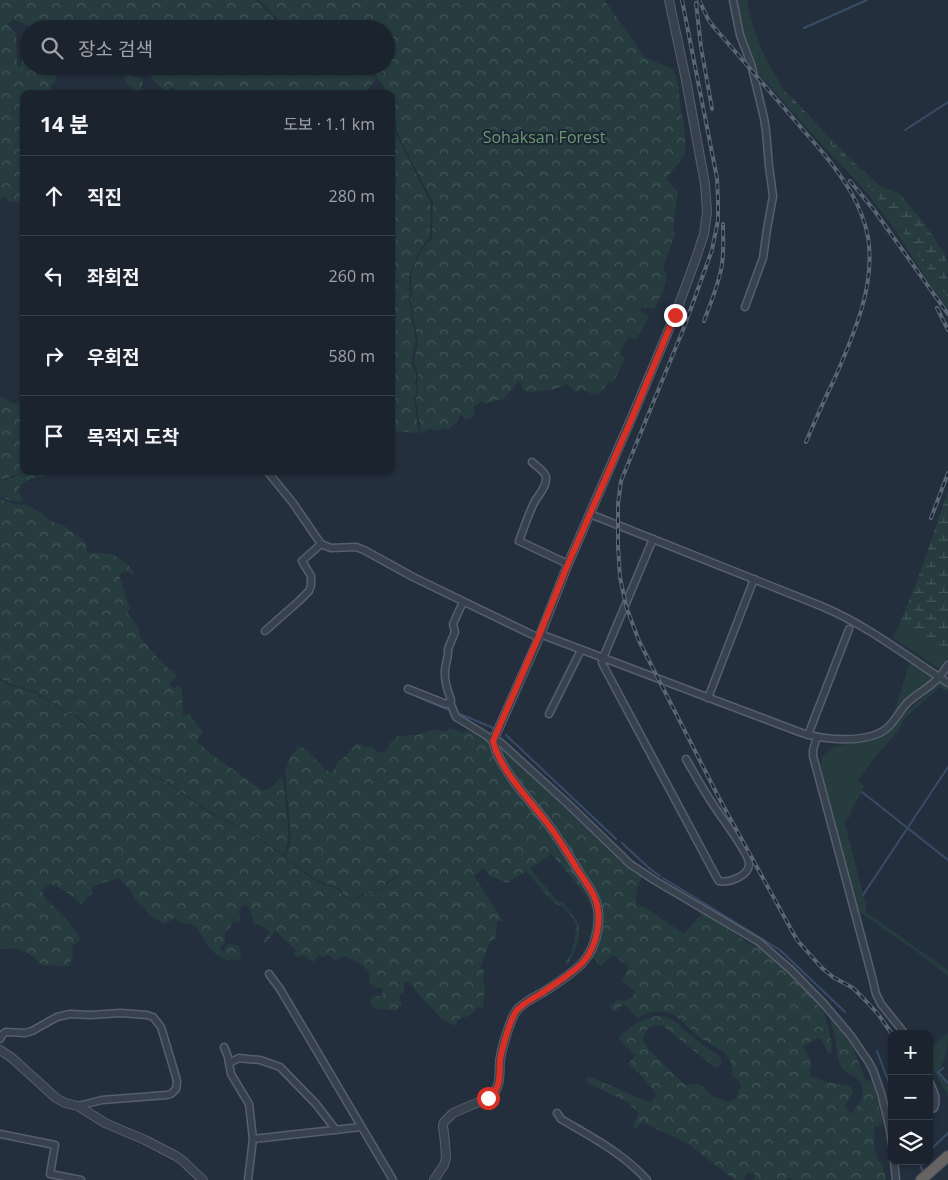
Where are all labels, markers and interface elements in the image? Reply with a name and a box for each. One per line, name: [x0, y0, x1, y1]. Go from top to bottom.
search box: [20, 20, 395, 75]
icon: search: [38, 34, 66, 62]
text: 장소 검색: [78, 36, 153, 62]
text: 14 분: [40, 110, 89, 138]
text: 도보 · 1.1 km: [283, 113, 375, 135]
park label: Sohaksan Forest: [483, 126, 606, 148]
icon: ahead: [40, 182, 68, 210]
text: 직진: [87, 184, 122, 210]
text: 280 m: [329, 185, 375, 207]
icon: left: [40, 262, 68, 290]
text: 좌회전: [87, 264, 139, 290]
text: 260 m: [329, 265, 375, 287]
route end: [664, 304, 687, 327]
icon: right: [40, 342, 68, 370]
text: 우회전: [87, 344, 139, 370]
text: 580 m: [329, 345, 375, 367]
icon: arrive: [40, 422, 68, 450]
text: 목적지 도착: [87, 424, 179, 450]
map controls: [888, 1030, 933, 1165]
button: +: [888, 1030, 933, 1075]
button: −: [888, 1075, 933, 1120]
route start: [477, 1087, 500, 1110]
button: layers: [888, 1120, 933, 1165]

